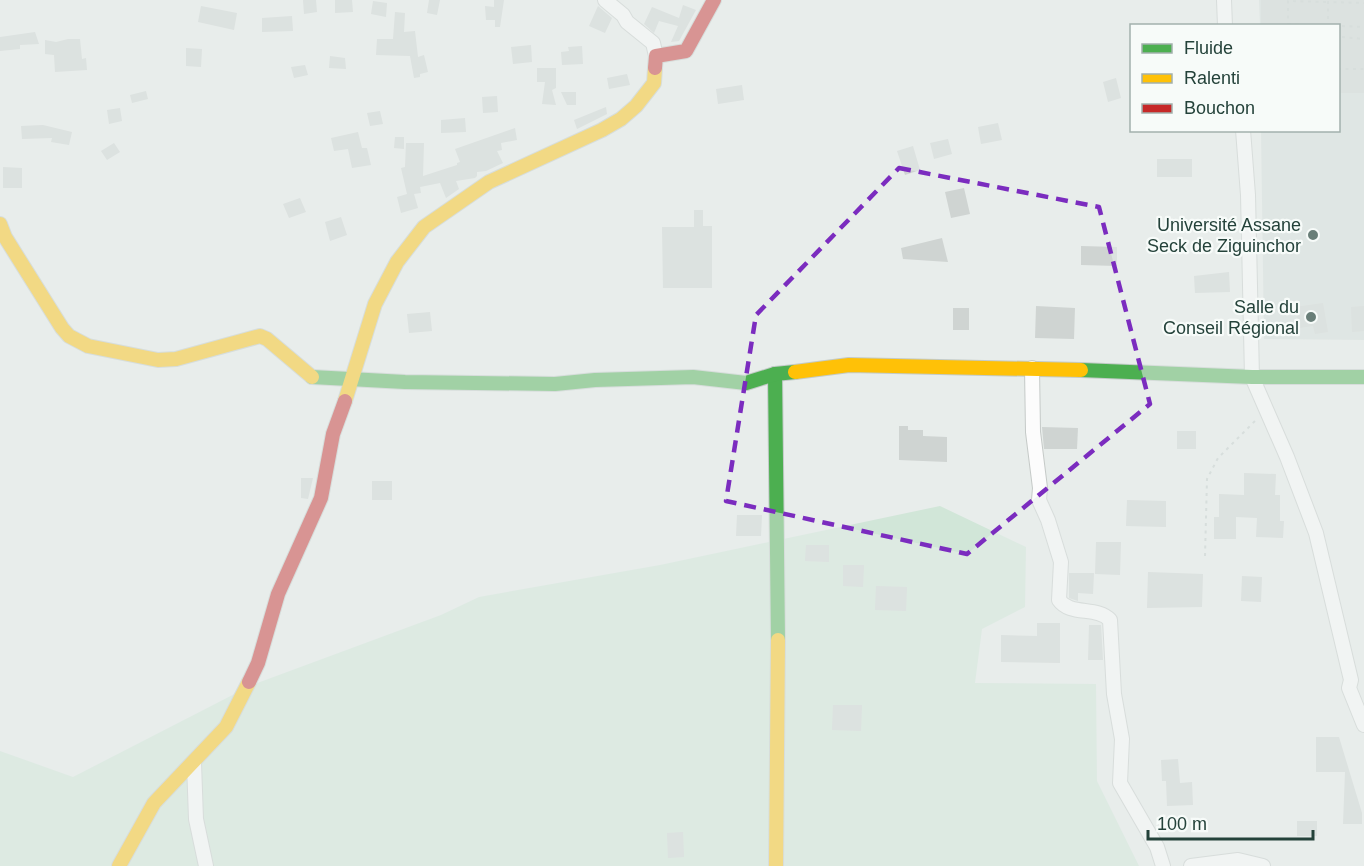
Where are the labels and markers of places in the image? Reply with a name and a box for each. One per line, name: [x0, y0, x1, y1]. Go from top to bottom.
place label: Université Assane Seck de Ziguinchor: [1147, 215, 1301, 256]
marker: Université Assane Seck de Ziguinchor: [1306, 228, 1320, 242]
place label: Salle du Conseil Régional: [1163, 297, 1299, 338]
marker: Salle du Conseil Régional: [1304, 310, 1318, 324]

